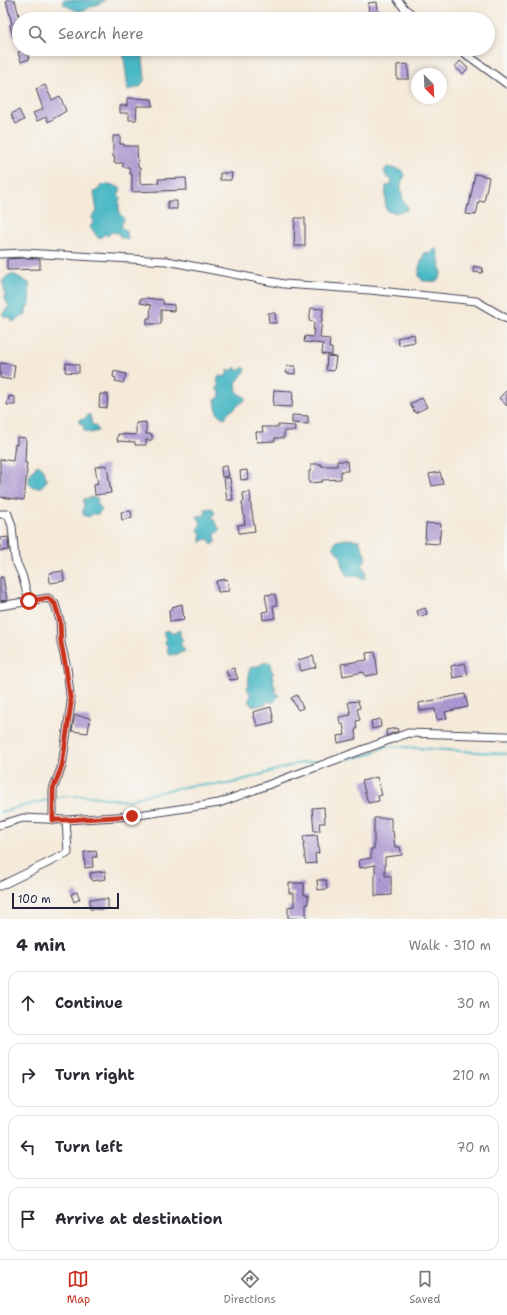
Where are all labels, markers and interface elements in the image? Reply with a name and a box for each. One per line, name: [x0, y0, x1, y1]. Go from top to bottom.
search box: [12, 12, 495, 56]
icon: search: [26, 23, 48, 45]
text: Search here: [58, 24, 144, 44]
north arrow: [411, 68, 447, 104]
route start: [20, 592, 38, 610]
route end: [123, 807, 141, 825]
scale bar: [12, 891, 119, 910]
text: 100 m: [18, 892, 51, 907]
text: 4 min: [16, 934, 66, 956]
text: Walk · 310 m: [409, 937, 491, 954]
icon: ahead: [17, 992, 39, 1014]
text: Continue: [55, 993, 123, 1013]
text: 30 m: [456, 995, 490, 1012]
icon: right: [17, 1064, 39, 1086]
text: Turn right: [55, 1065, 135, 1085]
text: 210 m: [452, 1067, 490, 1084]
icon: left: [17, 1136, 39, 1158]
text: Turn left: [55, 1137, 123, 1157]
text: 70 m: [456, 1139, 490, 1156]
icon: arrive: [17, 1208, 39, 1230]
text: Arrive at destination: [55, 1209, 223, 1229]
tab: Map: [67, 1268, 90, 1307]
tab: Directions: [223, 1268, 276, 1307]
tab: Saved: [409, 1268, 440, 1307]

